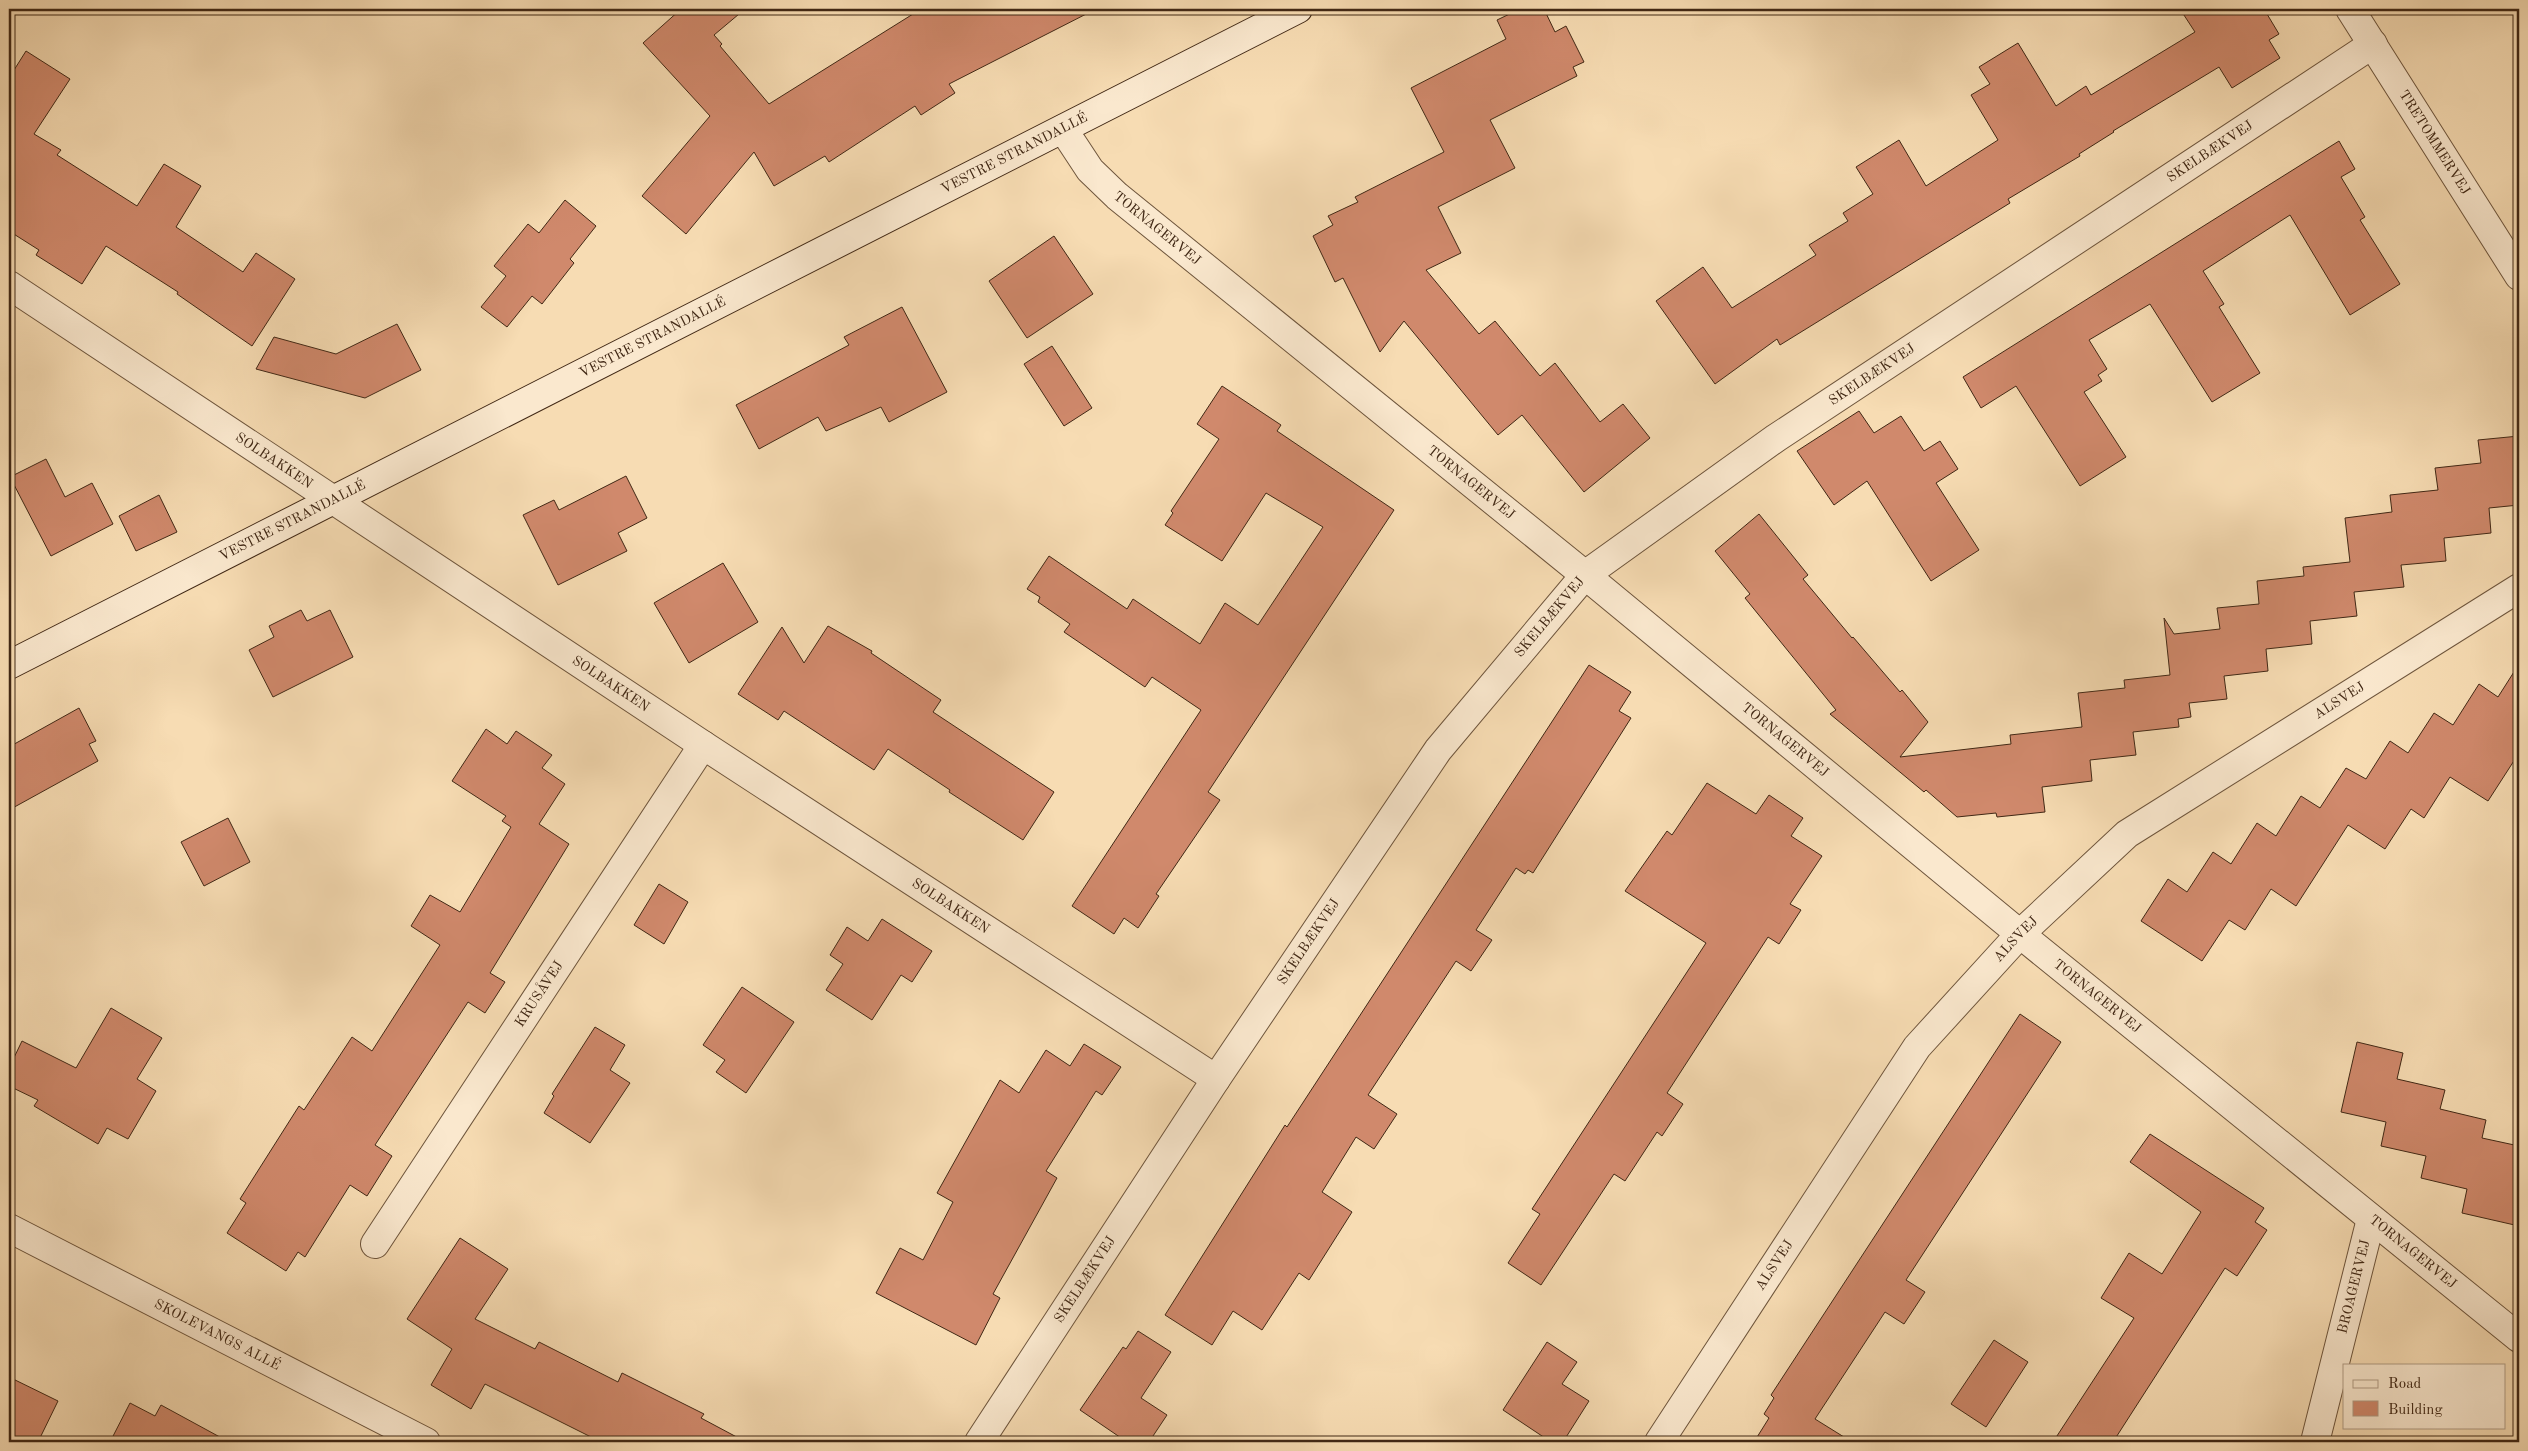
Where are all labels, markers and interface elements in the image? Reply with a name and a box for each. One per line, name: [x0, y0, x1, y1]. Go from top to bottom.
street label: TRETOMMERVEJ: [2396, 88, 2473, 198]
street label: VESTRE STRANDALLÉ: [939, 108, 1090, 196]
street label: SKELBÆKVEJ: [2164, 118, 2256, 185]
street label: TORNAGERVEJ: [1111, 189, 1204, 268]
street label: VESTRE STRANDALLÉ: [577, 292, 728, 381]
street label: SKELBÆKVEJ: [1826, 341, 1918, 408]
street label: SOLBAKKEN: [233, 430, 315, 491]
street label: TORNAGERVEJ: [1425, 443, 1518, 522]
street label: VESTRE STRANDALLÉ: [217, 475, 368, 564]
street label: SKELBÆKVEJ: [1512, 574, 1587, 660]
street label: SOLBAKKEN: [570, 653, 652, 715]
street label: ALSVEJ: [2312, 679, 2368, 722]
street label: TORNAGERVEJ: [1739, 700, 1831, 780]
street label: SOLBAKKEN: [909, 876, 992, 937]
street label: SKELBÆKVEJ: [1275, 896, 1343, 987]
street label: ALSVEJ: [1991, 914, 2041, 965]
street label: TORNAGERVEJ: [2051, 957, 2144, 1036]
street label: KRUSÅVEJ: [513, 958, 566, 1030]
street label: TORNAGERVEJ: [2366, 1212, 2459, 1292]
street label: SKELBÆKVEJ: [1052, 1233, 1119, 1325]
street label: ALSVEJ: [1753, 1237, 1796, 1293]
street label: BROAGERVEJ: [2335, 1238, 2373, 1335]
street label: SKOLEVANGS ALLÉ: [152, 1297, 284, 1373]
legend: [2343, 1364, 2506, 1428]
text: Road: [2388, 1377, 2422, 1392]
text: Building: [2388, 1403, 2443, 1418]

